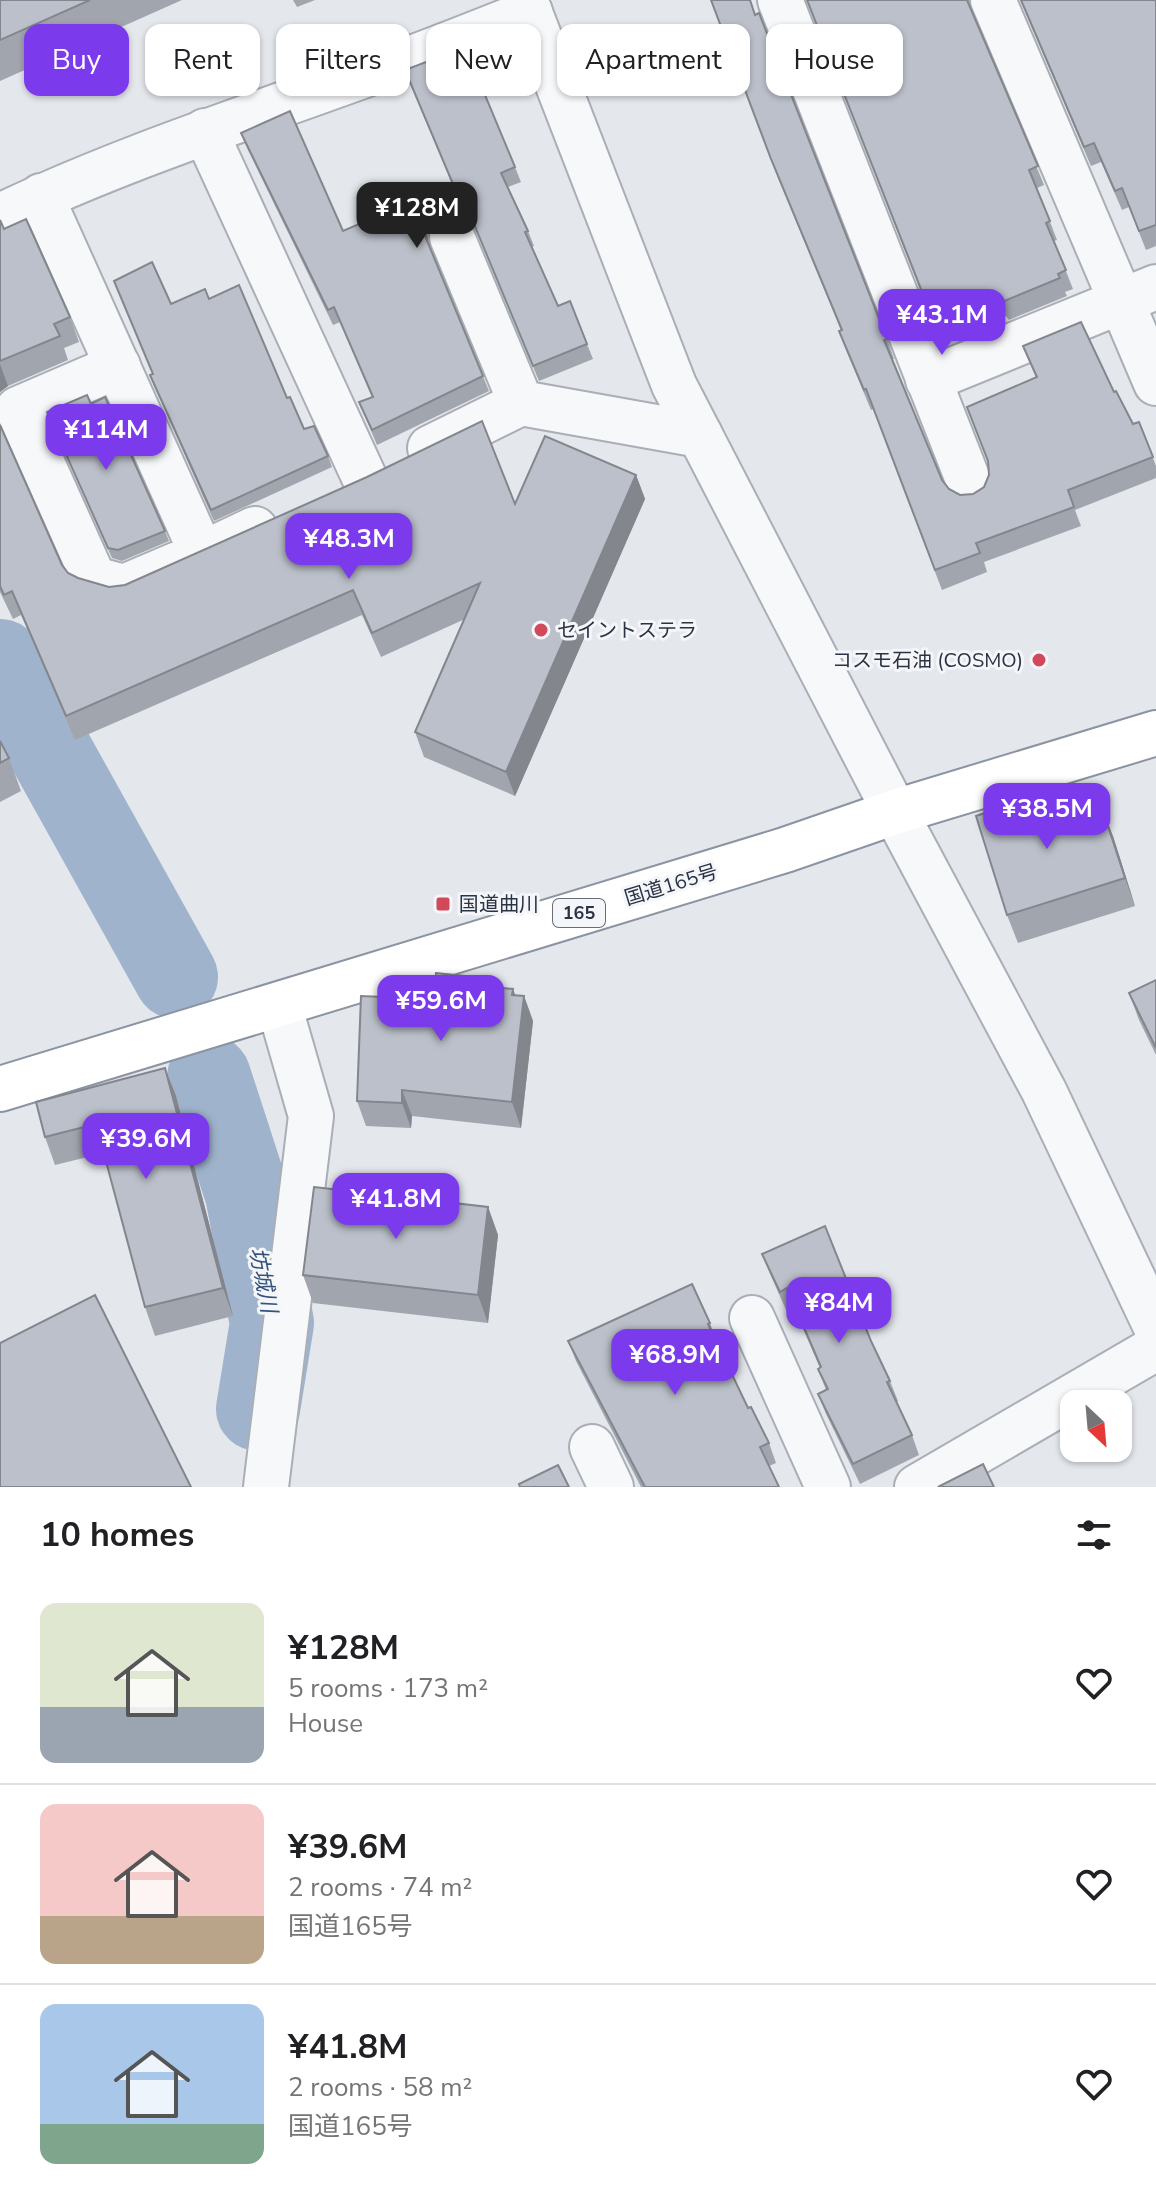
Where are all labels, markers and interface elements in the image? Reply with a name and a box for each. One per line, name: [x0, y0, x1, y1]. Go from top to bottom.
chip: Buy: [24, 24, 129, 96]
chip: Rent: [145, 24, 260, 96]
chip: Filters: [276, 24, 410, 96]
chip: New: [426, 24, 541, 96]
chip: Apartment: [557, 24, 750, 96]
chip: House: [766, 24, 903, 96]
pin: ¥128M: [361, 182, 473, 250]
text: ¥128M: [375, 190, 459, 225]
pin: ¥43.1M: [877, 289, 1007, 357]
text: ¥43.1M: [896, 297, 988, 332]
pin: ¥114M: [50, 404, 162, 472]
text: ¥114M: [64, 412, 148, 447]
pin: ¥48.3M: [284, 513, 414, 581]
text: ¥48.3M: [303, 521, 395, 556]
place label: セイントステラ: [557, 617, 697, 644]
marker: セイントステラ: [532, 621, 550, 639]
place label: コスモ石油 (COSMO): [832, 647, 1023, 674]
marker: コスモ石油 (COSMO): [1030, 651, 1048, 669]
pin: ¥38.5M: [982, 783, 1112, 851]
text: ¥38.5M: [1001, 791, 1093, 826]
street label: 国道165号: [621, 858, 721, 912]
place label: 国道曲川: [459, 891, 539, 918]
marker: 国道曲川: [434, 895, 452, 913]
road number: 165: [553, 899, 605, 927]
pin: ¥59.6M: [376, 975, 506, 1043]
text: ¥59.6M: [395, 983, 487, 1018]
pin: ¥39.6M: [81, 1113, 211, 1181]
text: ¥39.6M: [100, 1121, 192, 1156]
pin: ¥41.8M: [331, 1173, 461, 1241]
text: ¥41.8M: [350, 1181, 442, 1216]
water label: 坊城川: [242, 1245, 284, 1317]
pin: ¥84M: [792, 1277, 886, 1345]
text: ¥84M: [804, 1285, 874, 1320]
pin: ¥68.9M: [610, 1329, 740, 1397]
text: ¥68.9M: [629, 1337, 721, 1372]
north arrow: [1060, 1390, 1132, 1462]
map controls: [1060, 1390, 1132, 1462]
text: 10 homes: [40, 1512, 194, 1558]
icon: filters: [1072, 1513, 1116, 1557]
text: ¥128M: [288, 1625, 399, 1671]
icon: home: [104, 1635, 200, 1731]
icon: heart: [1072, 1661, 1116, 1705]
text: 5 rooms · 173 m²: [288, 1671, 488, 1706]
text: House: [288, 1706, 363, 1741]
text: ¥39.6M: [288, 1824, 408, 1870]
icon: home: [104, 1836, 200, 1932]
icon: heart: [1072, 1862, 1116, 1906]
text: 2 rooms · 74 m²: [288, 1870, 472, 1905]
text: 国道165号: [288, 1909, 413, 1944]
text: ¥41.8M: [288, 2024, 408, 2070]
icon: home: [104, 2036, 200, 2132]
icon: heart: [1072, 2062, 1116, 2106]
text: 2 rooms · 58 m²: [288, 2070, 472, 2105]
text: 国道165号: [288, 2109, 413, 2144]

